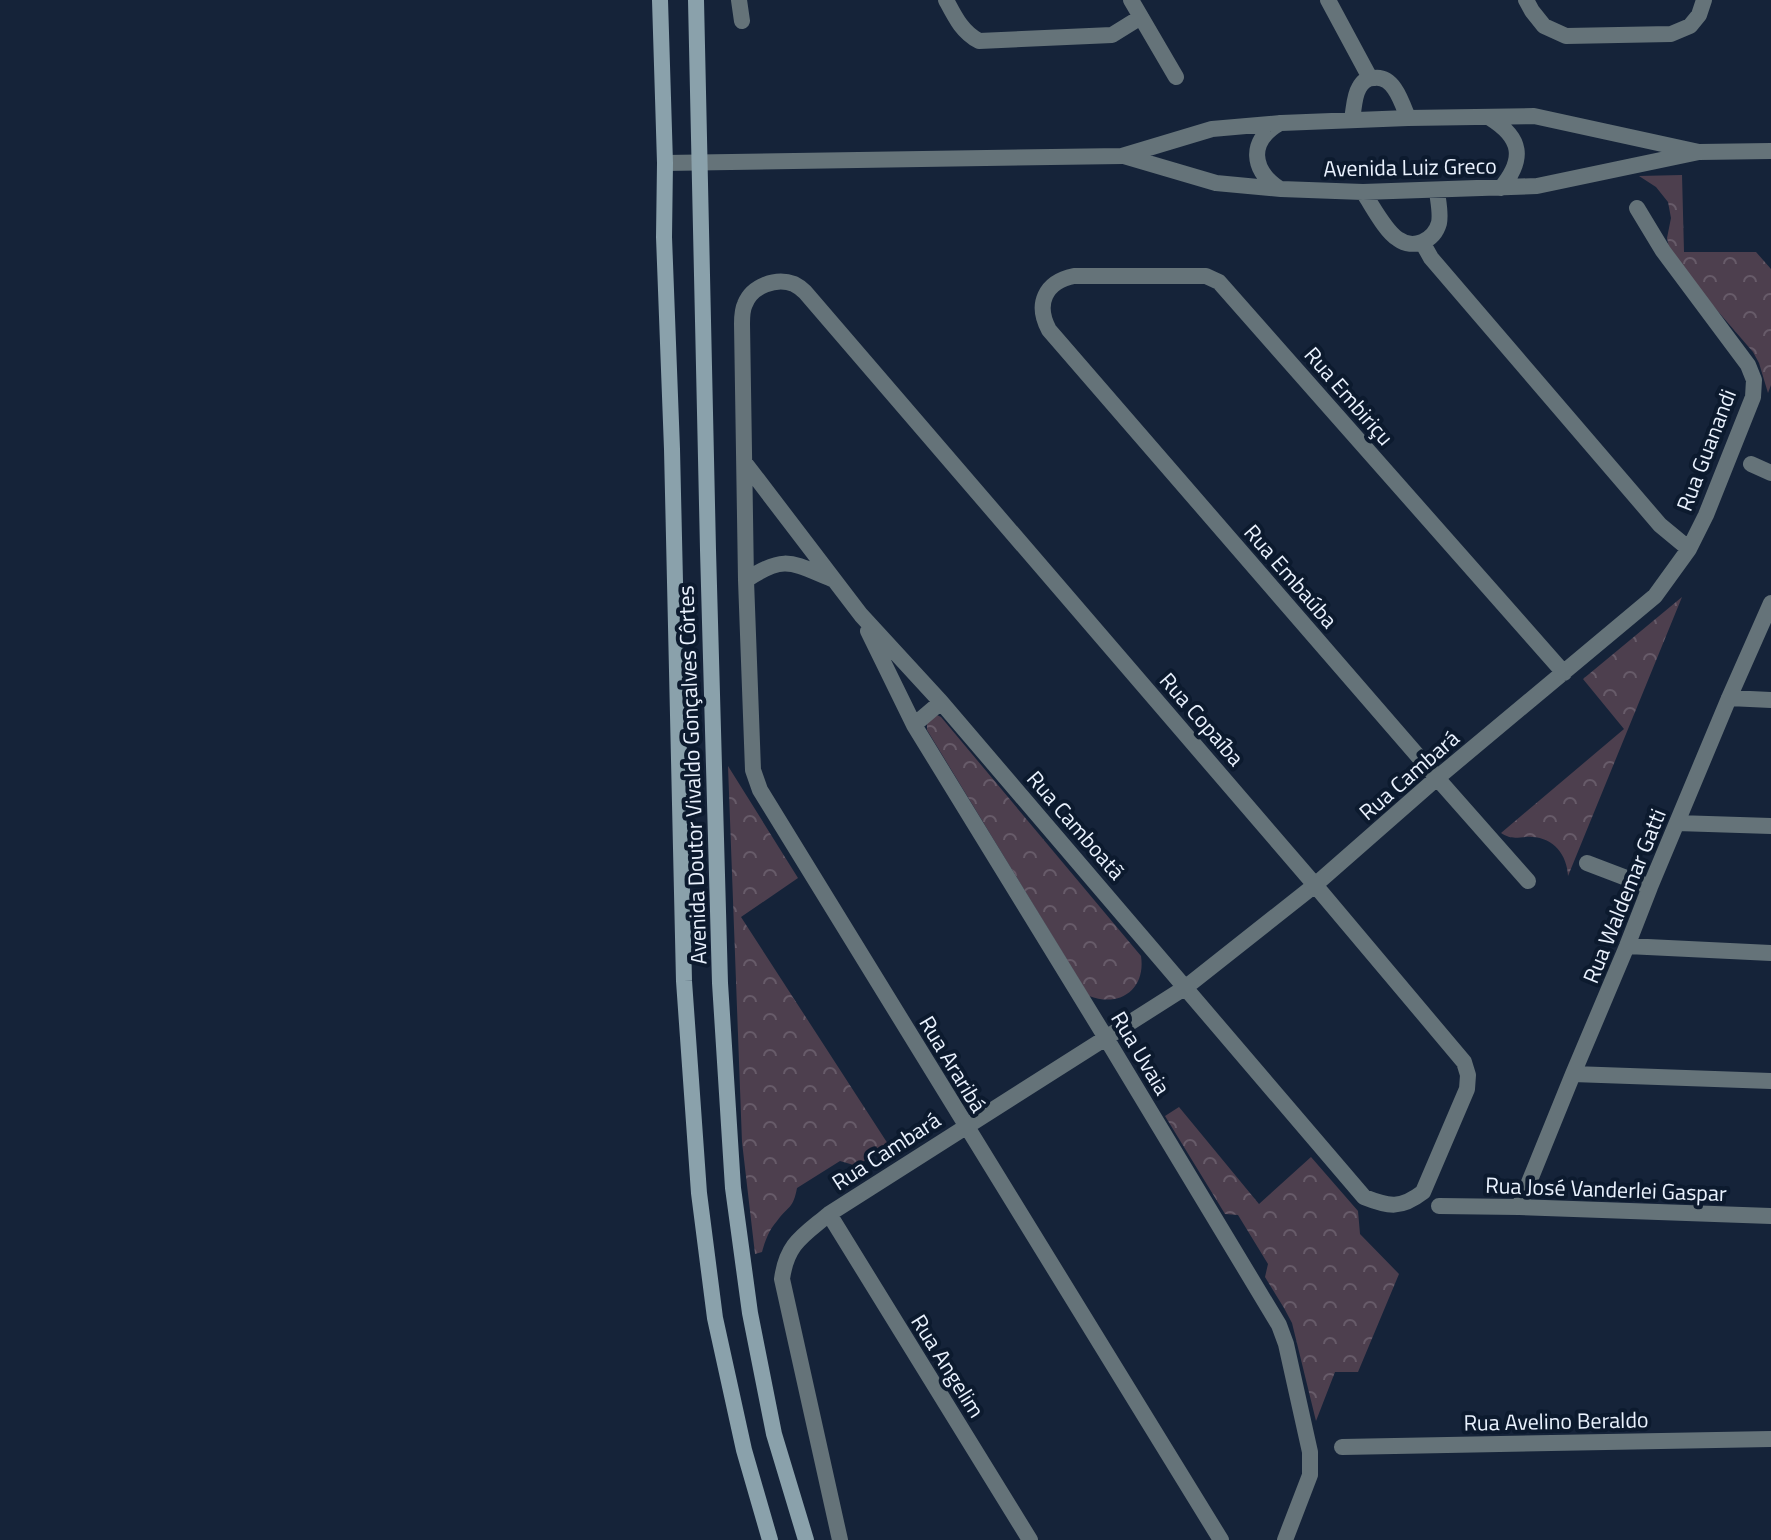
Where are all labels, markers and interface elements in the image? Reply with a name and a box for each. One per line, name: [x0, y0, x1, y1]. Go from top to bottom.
street label: Avenida Luiz Greco: [1323, 148, 1497, 186]
street label: Rua Embiriçu: [1296, 339, 1402, 453]
street label: Rua Guanandi: [1667, 384, 1745, 516]
street label: Rua Embaúba: [1236, 516, 1346, 636]
street label: Avenida Doutor Vivaldo Gonçalves Côrtes: [668, 585, 716, 965]
street label: Rua Copaíba: [1152, 665, 1252, 773]
street label: Rua Cambará: [1351, 722, 1467, 828]
street label: Rua Camboatã: [1019, 763, 1133, 887]
street label: Rua Waldemar Gatti: [1573, 804, 1675, 988]
street label: Rua Uvaia: [1103, 1005, 1179, 1101]
street label: Rua Araribá: [911, 1009, 995, 1119]
street label: Rua Cambará: [825, 1103, 947, 1199]
street label: Rua José Vanderlei Gaspar: [1485, 1168, 1728, 1210]
street label: Rua Angelim: [903, 1308, 993, 1424]
street label: Rua Avelino Beraldo: [1463, 1402, 1649, 1440]

